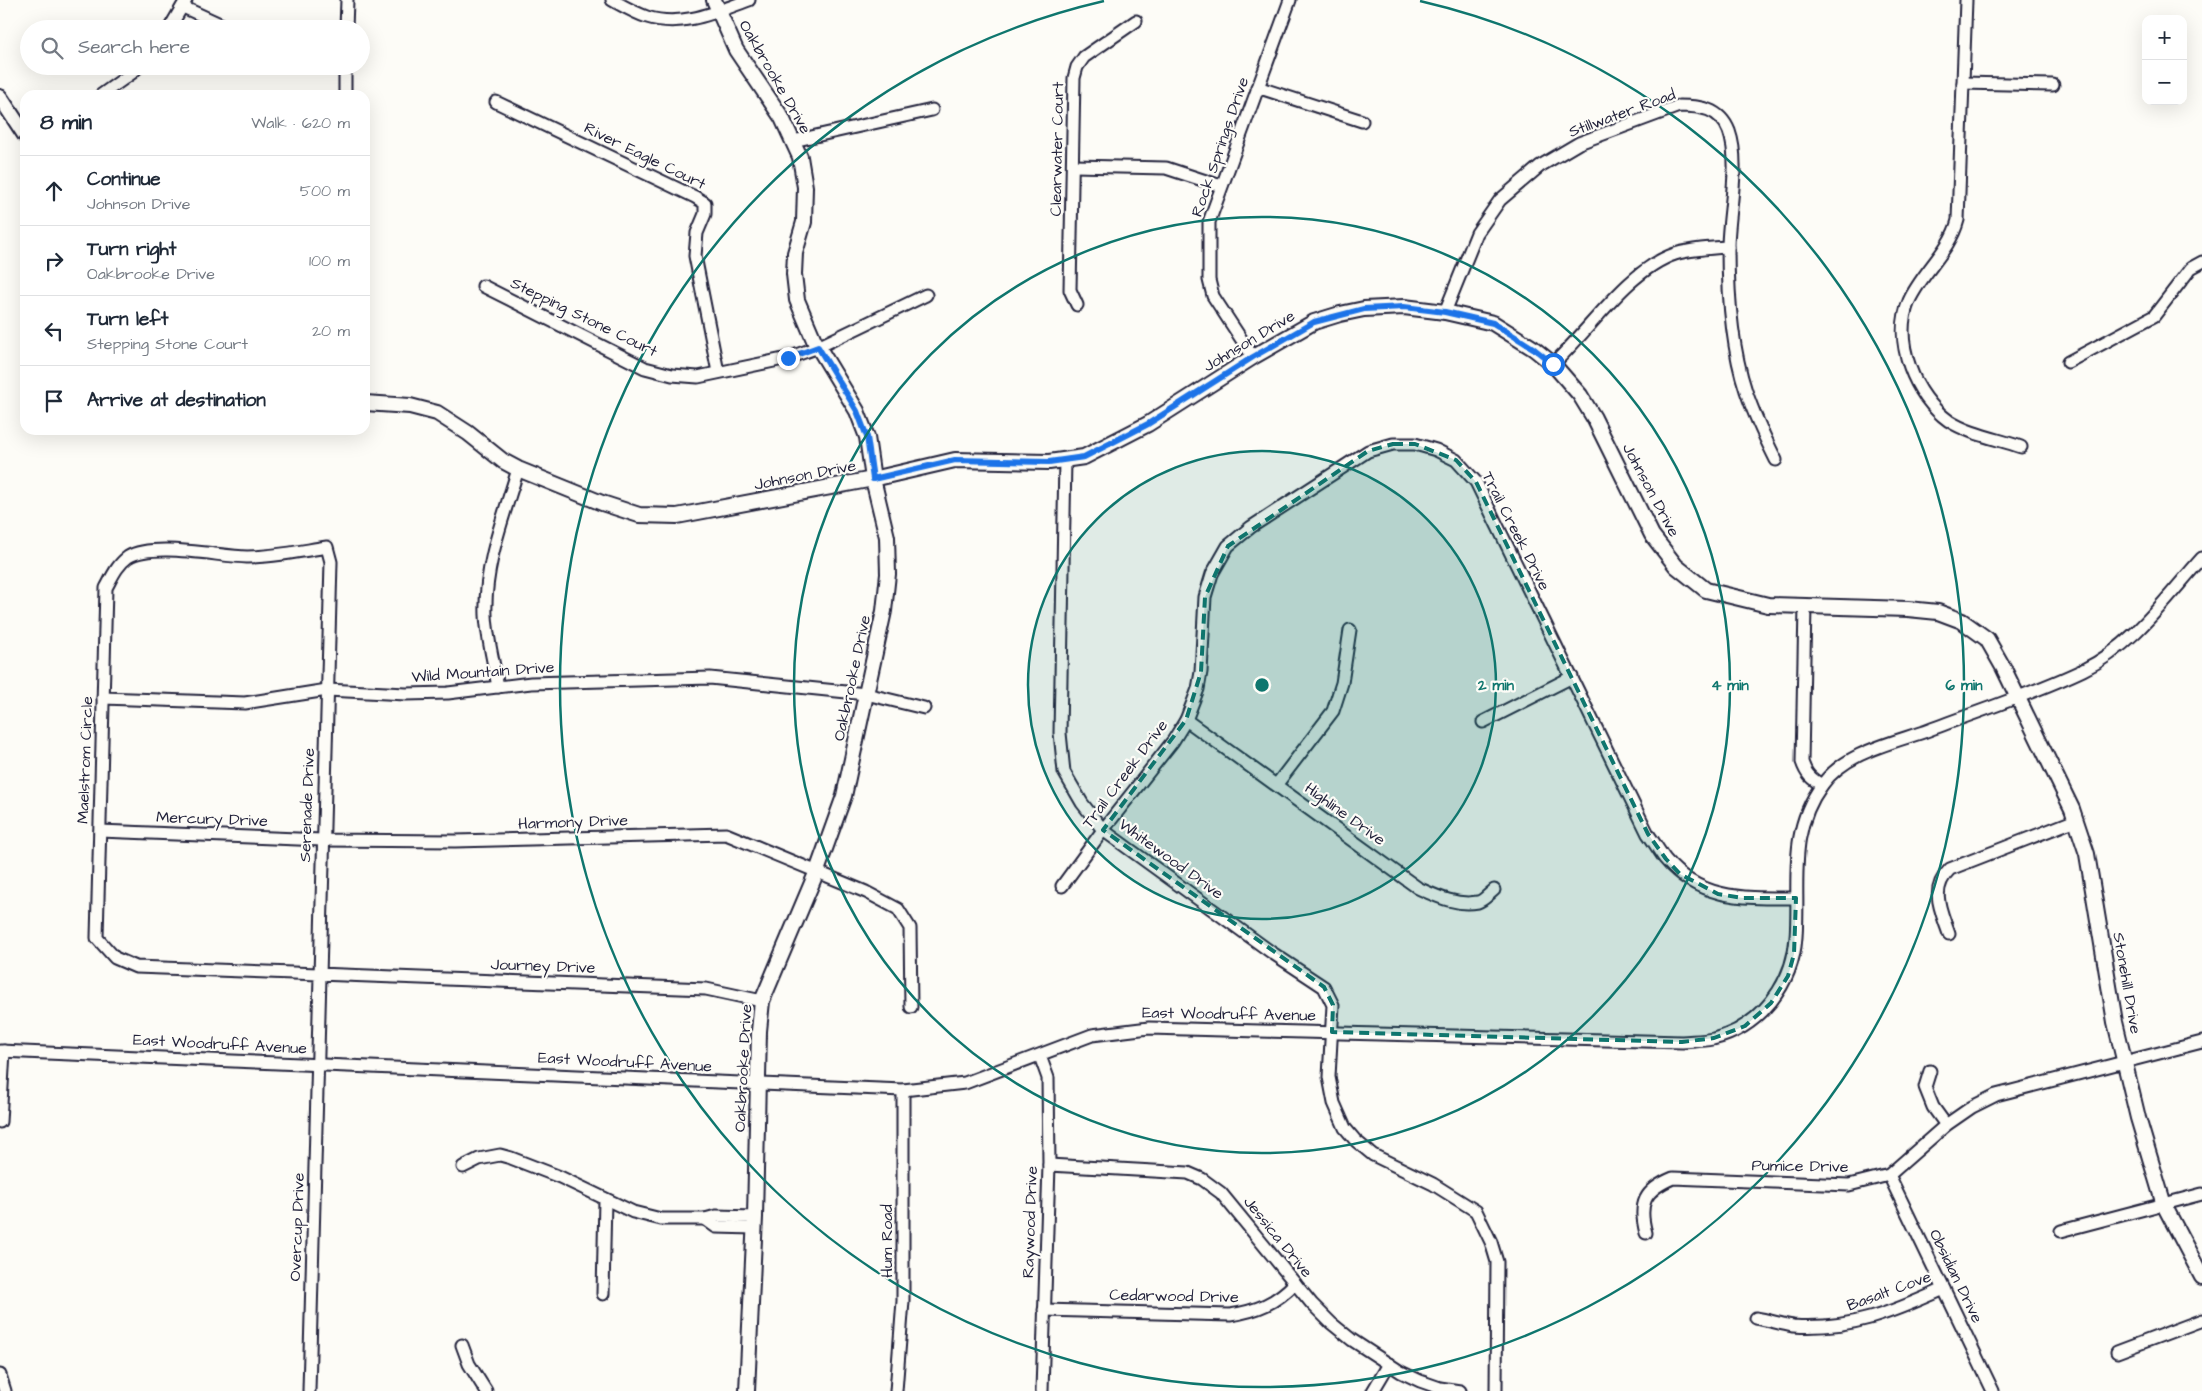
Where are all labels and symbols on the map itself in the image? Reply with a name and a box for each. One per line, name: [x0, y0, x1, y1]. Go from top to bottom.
street label: Oakbrooke Drive: [733, 16, 817, 138]
street label: Rock Springs Drive: [1186, 74, 1255, 220]
street label: Clearwater Court: [1045, 81, 1069, 217]
street label: Stillwater Road: [1565, 83, 1679, 143]
street label: River Eagle Court: [580, 117, 710, 196]
street label: Stepping Stone Court: [506, 272, 662, 363]
street label: Johnson Drive: [1199, 305, 1299, 377]
route end: [777, 347, 800, 370]
route start: [1542, 353, 1565, 376]
street label: Johnson Drive: [1617, 439, 1685, 541]
street label: Johnson Drive: [752, 454, 858, 496]
street label: Trail Creek Drive: [1477, 468, 1556, 594]
street label: Oakbrooke Drive: [828, 613, 876, 743]
street label: Wild Mountain Drive: [411, 656, 555, 688]
text: 2 min: [1477, 675, 1515, 696]
text: 4 min: [1711, 675, 1749, 696]
text: 6 min: [1946, 675, 1983, 696]
centre of rings: [1253, 676, 1271, 694]
street label: Maelstrom Circle: [72, 696, 98, 824]
street label: Trail Creek Drive: [1077, 715, 1173, 833]
street label: Serenade Drive: [294, 747, 320, 863]
street label: Highline Drive: [1300, 777, 1390, 852]
street label: Mercury Drive: [156, 806, 268, 833]
street label: Harmony Drive: [518, 809, 629, 836]
street label: Whitewood Drive: [1114, 813, 1228, 905]
street label: Stonehill Drive: [2107, 930, 2147, 1036]
street label: Journey Drive: [490, 953, 596, 980]
street label: East Woodruff Avenue: [1142, 1001, 1317, 1027]
street label: Oakbrooke Drive: [729, 1003, 757, 1132]
street label: East Woodruff Avenue: [132, 1028, 308, 1060]
street label: East Woodruff Avenue: [537, 1046, 713, 1078]
street label: Pumice Drive: [1751, 1154, 1849, 1178]
street label: Raywood Drive: [1017, 1165, 1044, 1279]
street label: Overcup Drive: [284, 1172, 310, 1282]
street label: Jessica Drive: [1238, 1192, 1318, 1283]
street label: Hum Road: [876, 1204, 898, 1278]
street label: Obsidian Drive: [1924, 1225, 1988, 1327]
street label: Basalt Cove: [1844, 1265, 1935, 1316]
street label: Cedarwood Drive: [1109, 1284, 1239, 1308]

